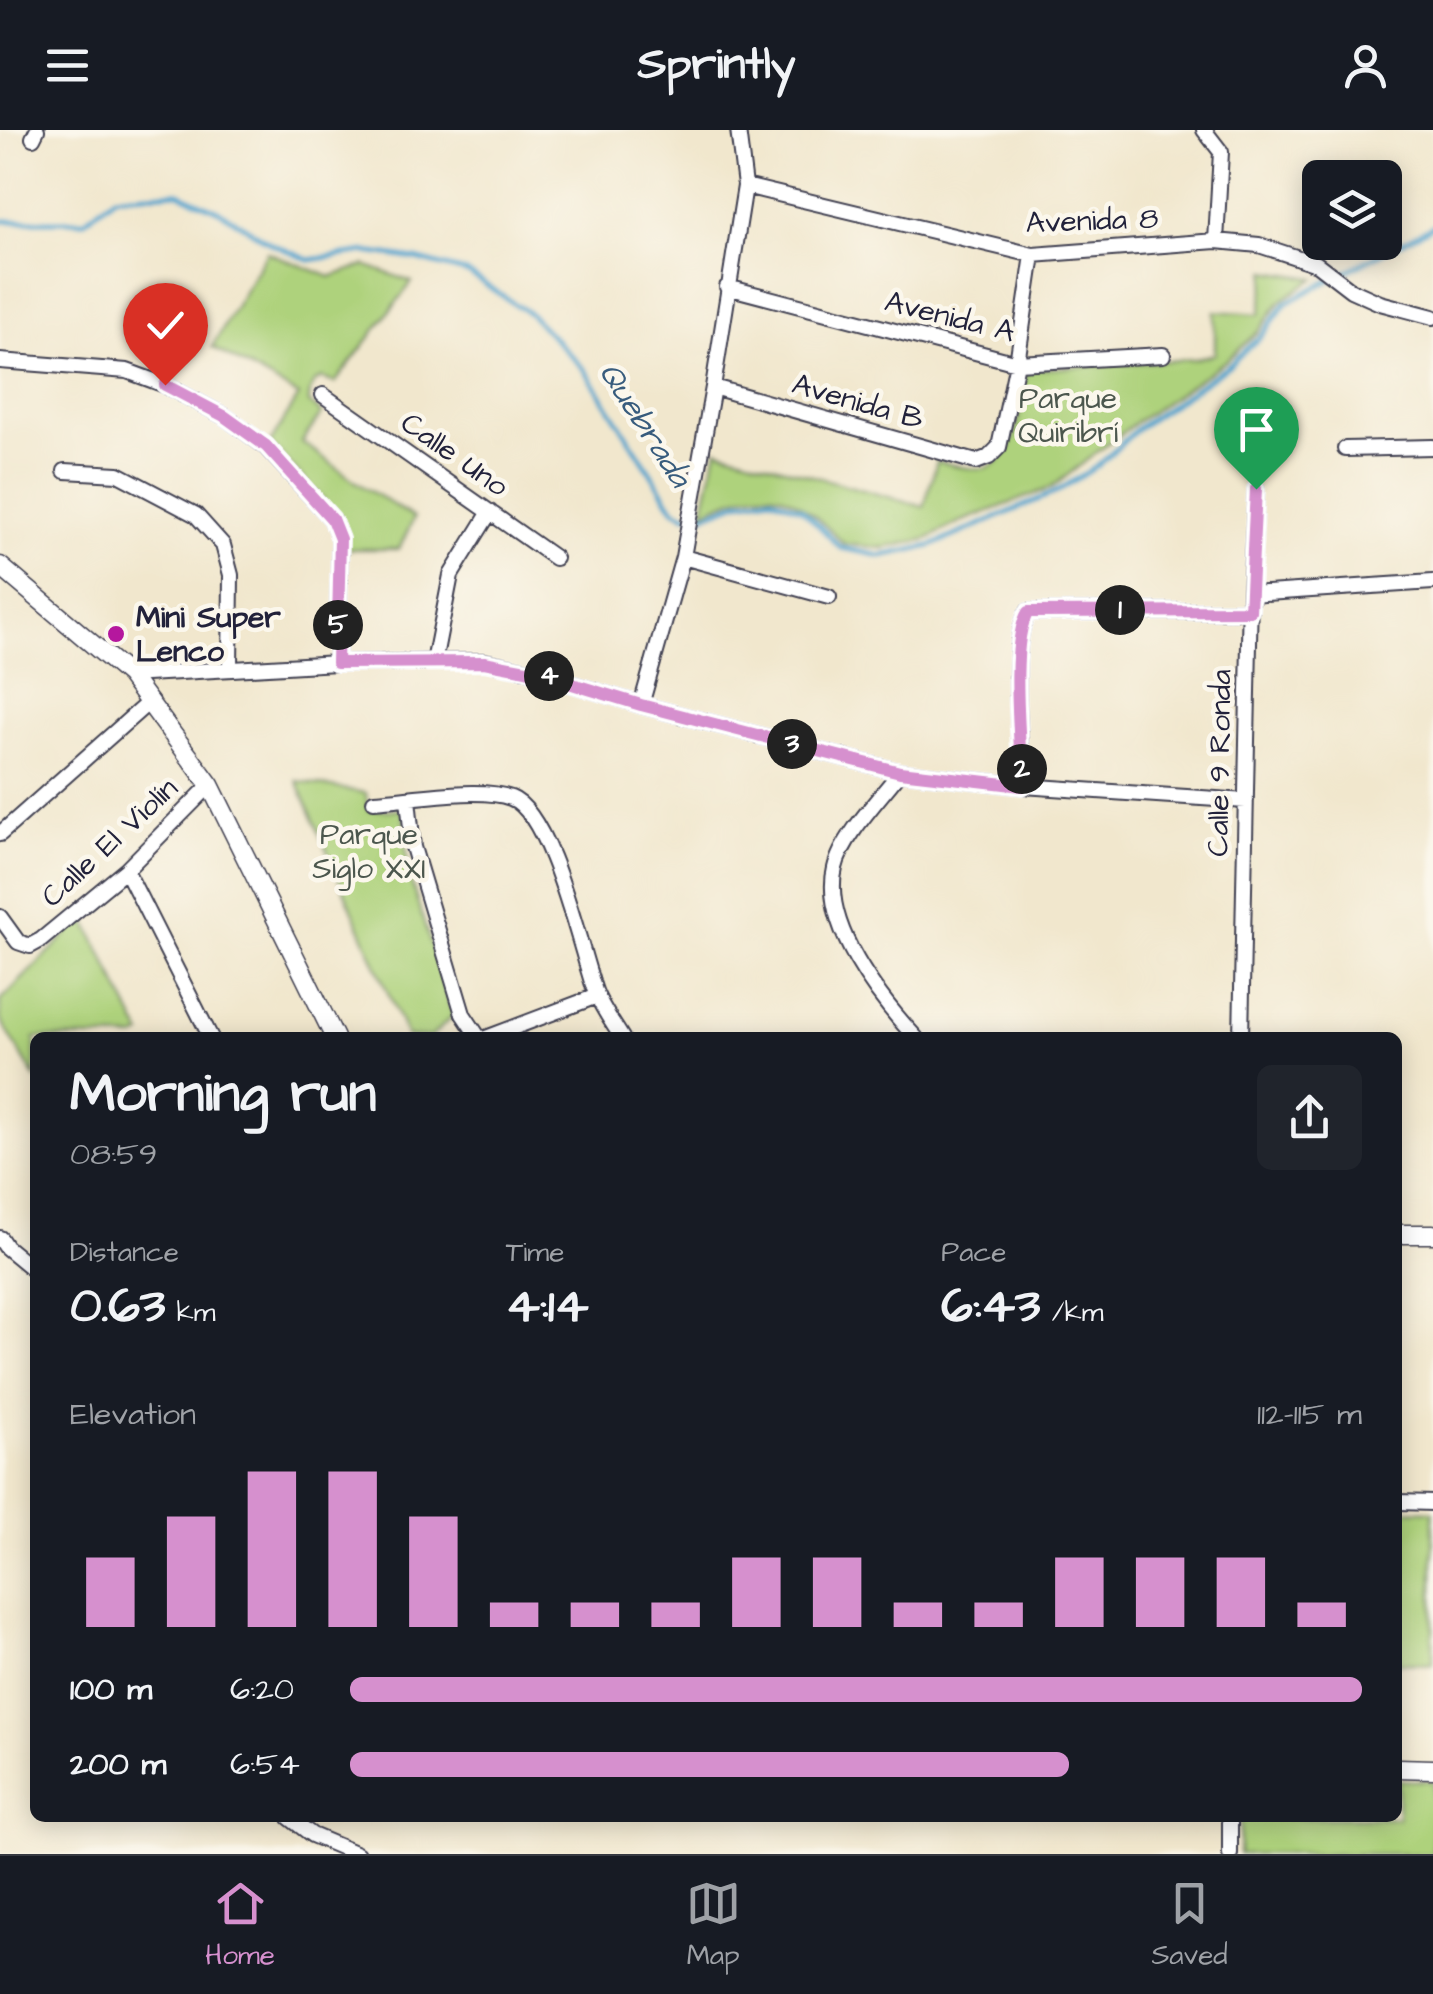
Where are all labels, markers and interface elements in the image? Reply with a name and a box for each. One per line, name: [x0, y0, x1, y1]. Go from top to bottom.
text: Sprintly: [637, 34, 796, 96]
icon: menu: [40, 38, 95, 93]
icon: person: [1338, 38, 1393, 93]
map controls: [1302, 160, 1402, 260]
button: layers: [1302, 160, 1402, 260]
street label: Avenida 8: [1025, 198, 1159, 244]
street label: Avenida A: [880, 281, 1019, 353]
pin: [123, 283, 208, 386]
icon: check: [138, 298, 193, 353]
water label: Quebrada: [587, 353, 703, 498]
street label: Avenida B: [787, 363, 928, 441]
park label: Parque Quiribrí: [1018, 378, 1119, 454]
pin: [1214, 387, 1299, 490]
street label: Calle Uno: [392, 402, 517, 507]
icon: arrive: [1229, 402, 1284, 457]
pin: 1: [1095, 585, 1145, 635]
text: 1: [1118, 590, 1122, 629]
place label: Mini Super Lenco: [136, 597, 281, 673]
pin: 5: [313, 600, 363, 650]
text: 5: [328, 605, 348, 644]
marker: Mini Super Lenco: [105, 623, 127, 645]
pin: 4: [524, 651, 574, 701]
text: 4: [539, 656, 559, 695]
street label: Calle 9 Ronda: [1197, 669, 1243, 857]
pin: 3: [767, 719, 817, 769]
text: 3: [785, 724, 799, 763]
pin: 2: [997, 744, 1047, 794]
text: 2: [1014, 749, 1030, 788]
street label: Calle El Violín: [32, 768, 187, 917]
park label: Parque Siglo XXI: [312, 814, 426, 891]
text: Morning run: [70, 1056, 376, 1132]
button: share: [1257, 1065, 1362, 1170]
text: 08:59: [70, 1132, 157, 1177]
text: Distance: [70, 1233, 179, 1272]
text: Time: [506, 1233, 564, 1272]
text: Pace: [941, 1233, 1006, 1272]
text: 0.63: [70, 1272, 165, 1341]
text: 4:14: [506, 1272, 588, 1341]
text: 6:43: [941, 1272, 1041, 1341]
text: km: [165, 1293, 216, 1332]
text: /km: [1041, 1293, 1103, 1332]
text: Elevation: [70, 1392, 196, 1437]
text: 112–115 m: [1257, 1392, 1362, 1437]
text: 100 m: [70, 1667, 152, 1712]
text: 6:20: [230, 1667, 294, 1712]
text: 200 m: [70, 1742, 166, 1787]
text: 6:54: [230, 1742, 300, 1787]
tab: Home: [205, 1876, 275, 1975]
tab: Map: [686, 1876, 741, 1975]
tab: Saved: [1151, 1876, 1228, 1975]

